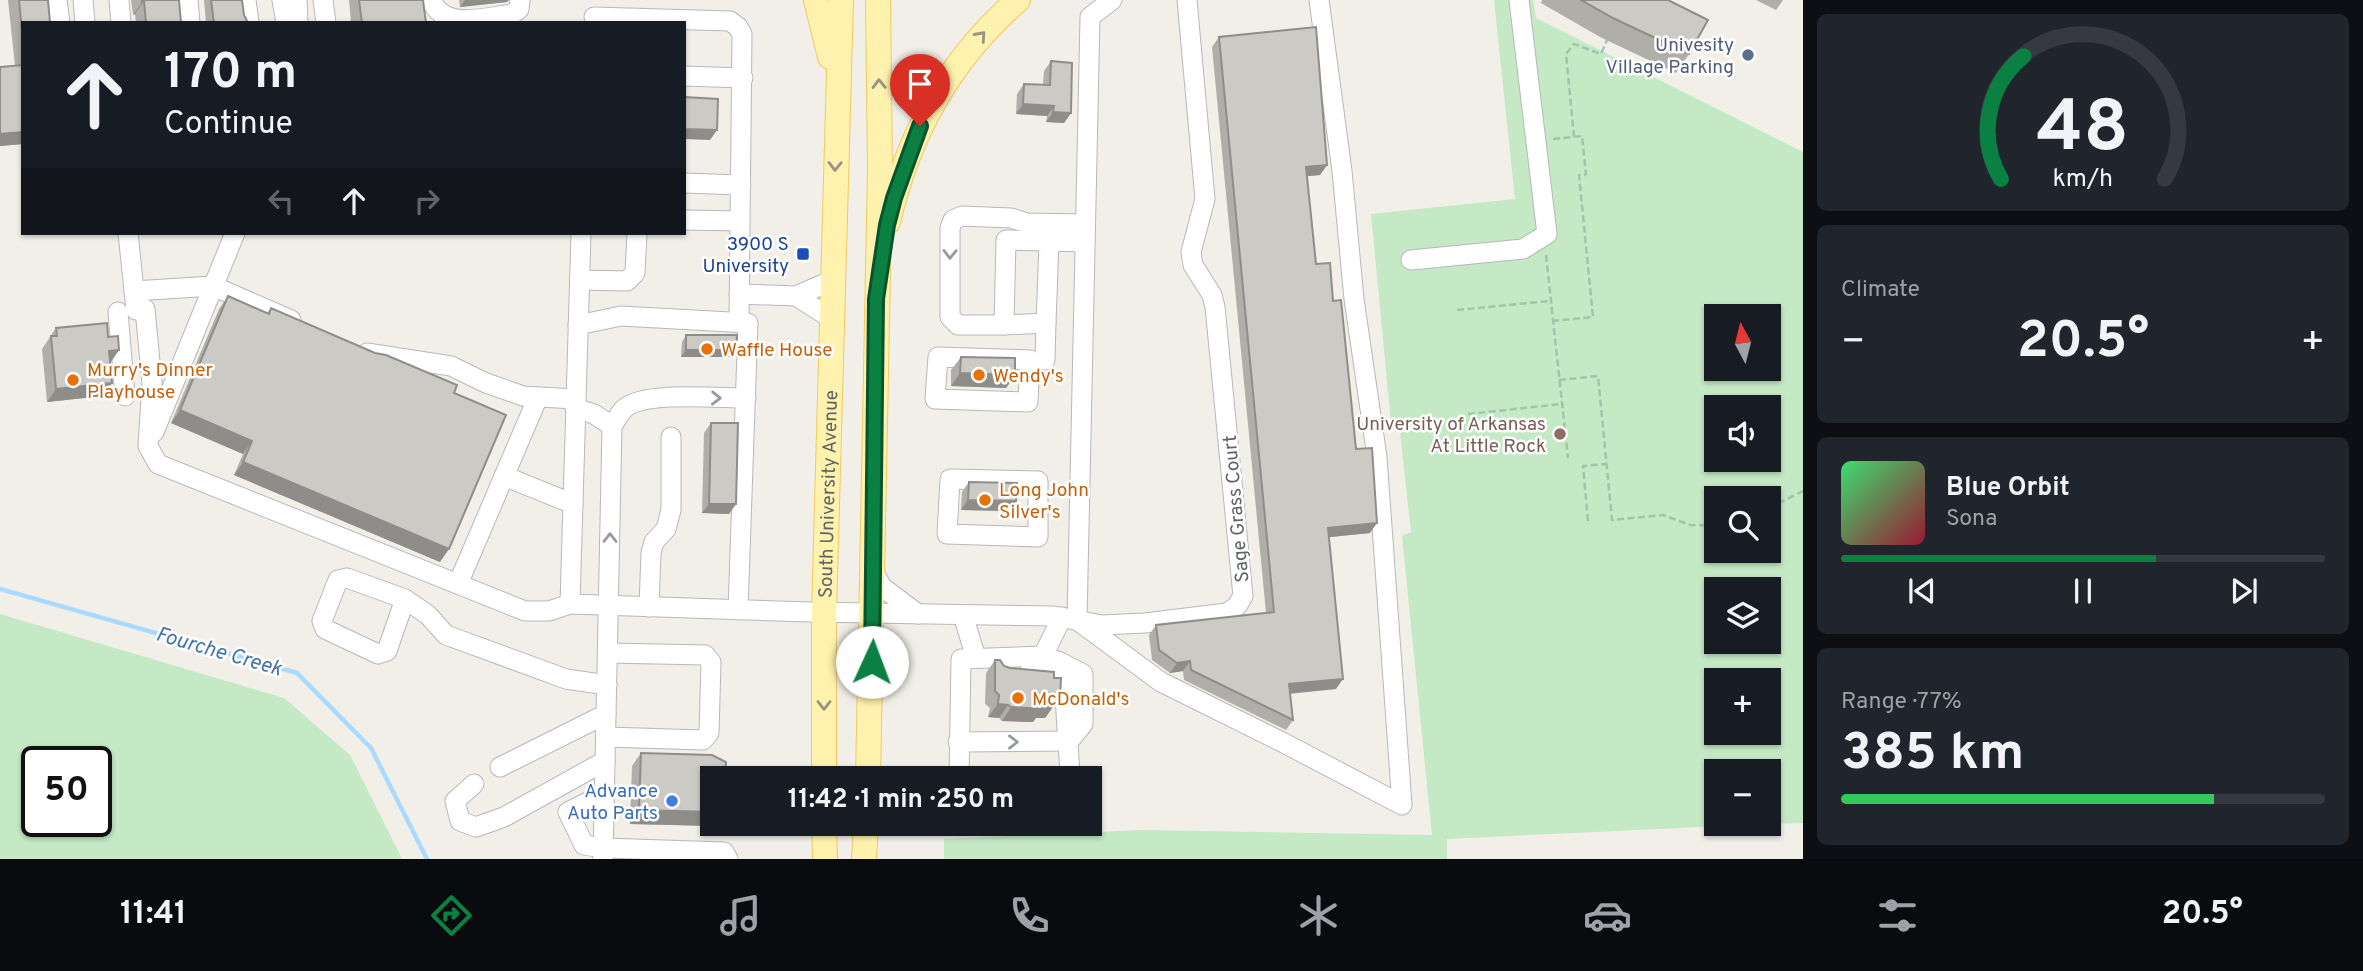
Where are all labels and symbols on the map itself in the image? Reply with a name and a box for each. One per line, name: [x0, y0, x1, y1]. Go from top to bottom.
one-way arrow: [973, 31, 985, 44]
place label: Univesity Village Parking: [1606, 34, 1734, 80]
marker: Univesity Village Parking: [1740, 47, 1756, 63]
pin: [890, 54, 950, 126]
one-way arrow: [871, 78, 887, 89]
one-way arrow: [827, 161, 843, 172]
place label: 3900 S University: [703, 233, 789, 279]
marker: 3900 S University: [795, 246, 811, 262]
one-way arrow: [942, 249, 958, 259]
north arrow: [1704, 304, 1782, 382]
place label: Waffle House: [721, 339, 833, 363]
marker: Waffle House: [699, 341, 715, 357]
place label: Murry's Dinner Playhouse: [87, 359, 214, 405]
place label: Wendy's: [993, 365, 1064, 389]
marker: Wendy's: [971, 367, 987, 383]
marker: Murry's Dinner Playhouse: [65, 372, 81, 388]
one-way arrow: [711, 390, 722, 406]
street label: South University Avenue: [814, 390, 844, 598]
place label: University of Arkansas At Little Rock: [1356, 413, 1546, 459]
marker: University of Arkansas At Little Rock: [1552, 426, 1568, 442]
street label: Sage Grass Court: [1219, 434, 1255, 584]
place label: Long John Silver's: [999, 479, 1089, 525]
marker: Long John Silver's: [977, 492, 993, 508]
one-way arrow: [602, 532, 618, 542]
water label: Fourche Creek: [152, 622, 285, 683]
position arrow: [835, 625, 909, 699]
place label: McDonald's: [1032, 688, 1130, 712]
marker: McDonald's: [1010, 690, 1026, 706]
one-way arrow: [816, 701, 832, 711]
one-way arrow: [1008, 734, 1019, 749]
speed limit sign: 50: [21, 746, 112, 837]
place label: Advance Auto Parts: [567, 780, 658, 826]
marker: Advance Auto Parts: [664, 793, 680, 809]

